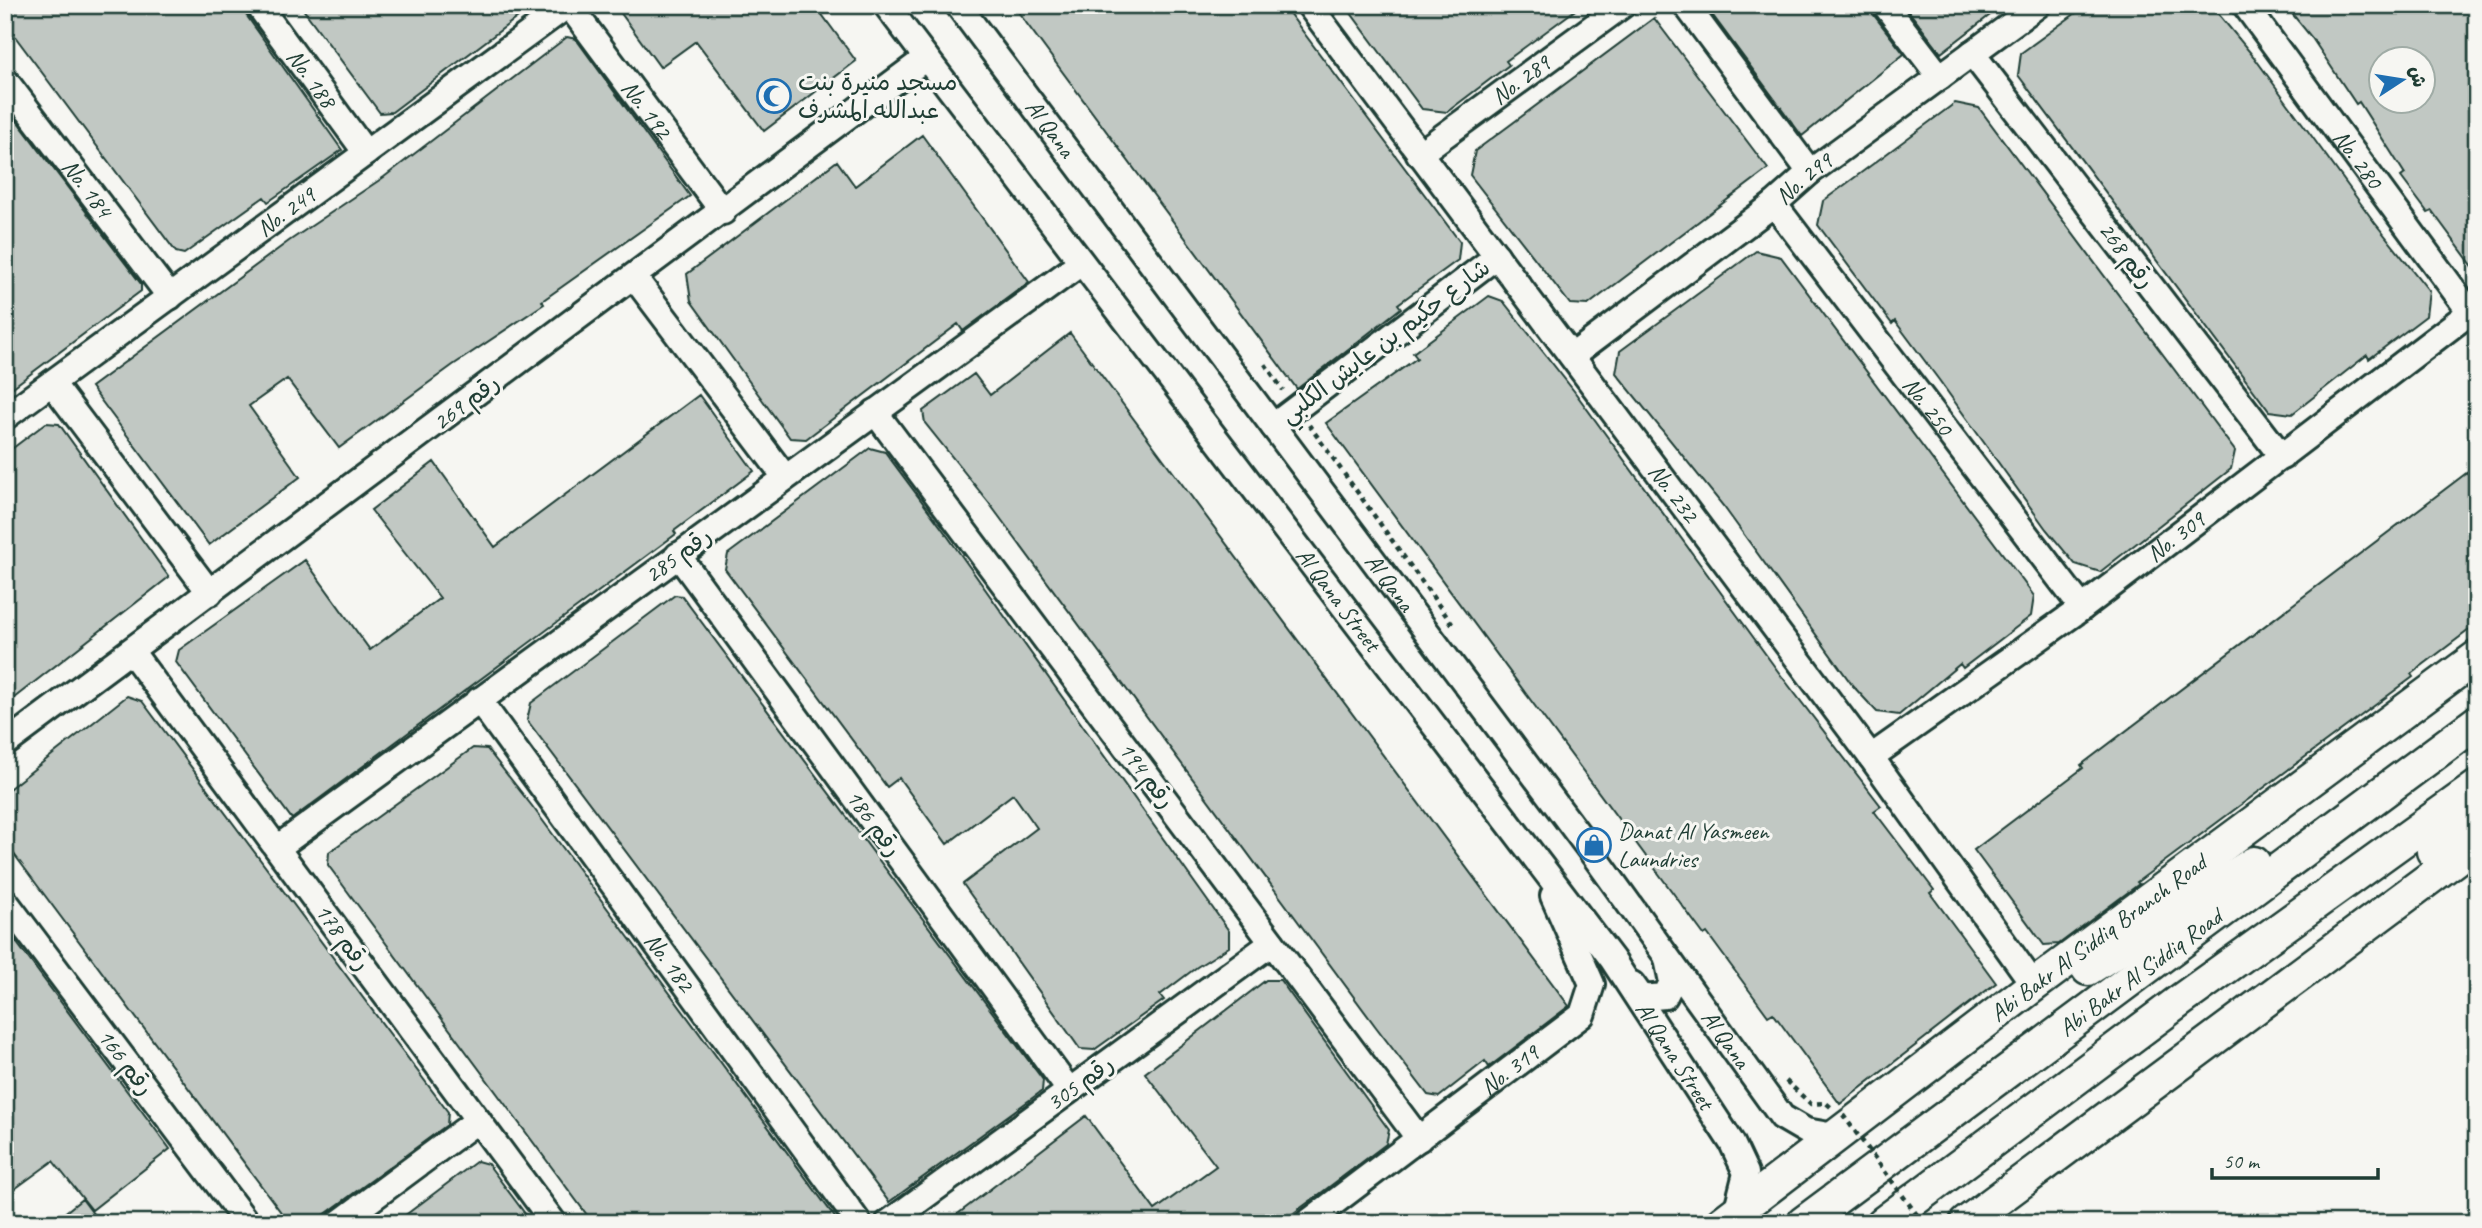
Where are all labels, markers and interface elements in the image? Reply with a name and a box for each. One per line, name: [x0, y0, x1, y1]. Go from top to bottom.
street label: No. 188: [280, 43, 344, 116]
north arrow: [2366, 46, 2436, 116]
street label: No. 289: [1485, 47, 1558, 111]
text: ش: [2404, 64, 2432, 89]
place label: مسجد منيرة بنت عبدالله المشرف: [798, 67, 958, 125]
street label: No. 192: [615, 74, 680, 146]
mosque icon: مسجد منيرة بنت عبدالله المشرف: [755, 77, 793, 115]
street label: Al Qana: [1019, 93, 1083, 164]
street label: No. 280: [2326, 124, 2391, 196]
street label: No. 299: [1769, 144, 1840, 211]
street label: No. 184: [55, 153, 121, 225]
street label: No. 249: [250, 179, 323, 243]
street label: رقم 268: [2090, 216, 2162, 296]
street label: شارع حكيم بن عايش الكلبي: [1274, 252, 1500, 435]
street label: رقم 269: [427, 367, 507, 439]
street label: No. 250: [1896, 371, 1961, 443]
street label: No. 232: [1642, 457, 1707, 530]
street label: No. 309: [2140, 503, 2213, 569]
street label: رقم 285: [639, 521, 719, 592]
street label: Al Qana Street: [1289, 542, 1389, 659]
street label: Al Qana: [1358, 547, 1422, 618]
street label: رقم 194: [1110, 736, 1182, 816]
street label: رقم 186: [837, 784, 908, 864]
place label: Danat Al Yasmeen Laundries: [1618, 816, 1770, 874]
shop icon: Danat Al Yasmeen Laundries: [1575, 826, 1613, 864]
street label: Abi Bakr Al Siddiq Branch Road: [1984, 845, 2215, 1028]
street label: رقم 178: [306, 898, 377, 978]
street label: Abi Bakr Al Siddiq Road: [2052, 900, 2231, 1043]
street label: No. 182: [638, 927, 702, 999]
street label: Al Qana Street: [1629, 996, 1722, 1117]
street label: Al Qana: [1695, 1004, 1758, 1075]
street label: رقم 166: [89, 1023, 161, 1103]
street label: No. 319: [1474, 1037, 1547, 1102]
street label: رقم 305: [1041, 1049, 1121, 1120]
scale bar: [2212, 1137, 2379, 1181]
text: 50 m: [2223, 1148, 2261, 1174]

